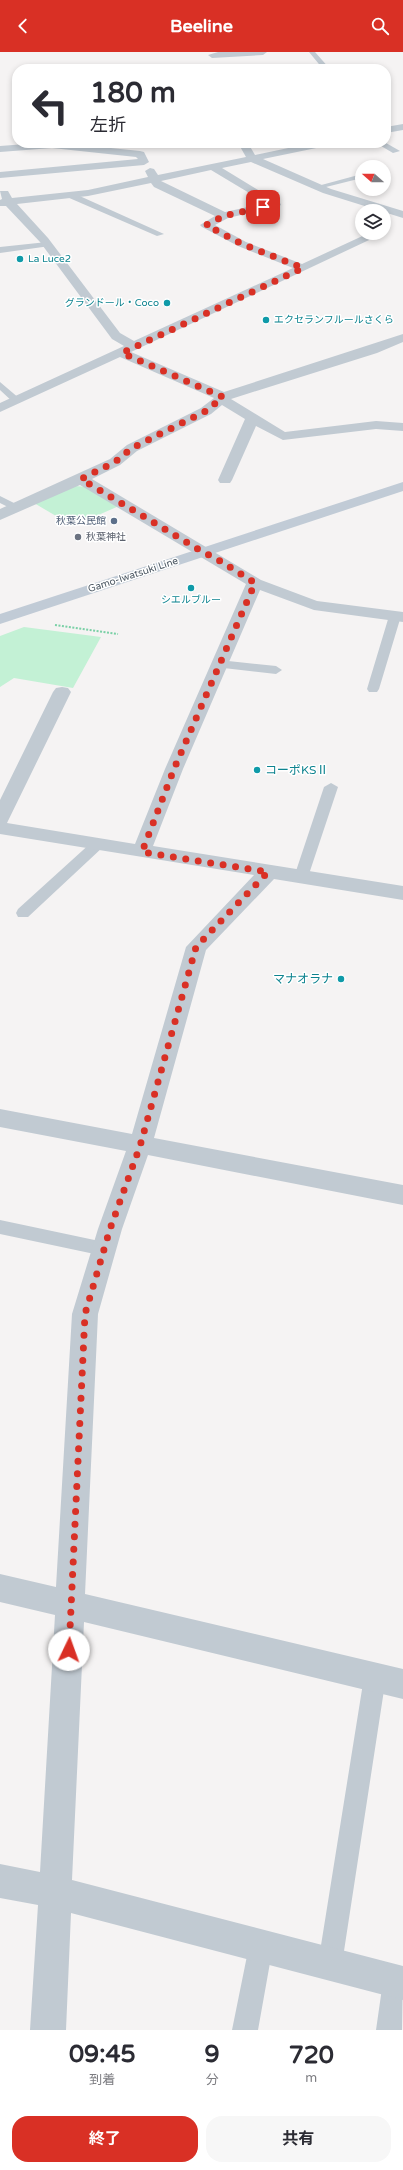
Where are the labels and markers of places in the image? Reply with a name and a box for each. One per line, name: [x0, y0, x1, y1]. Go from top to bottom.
pin: [246, 190, 280, 224]
place label: La Luce2: [28, 253, 71, 265]
marker: La Luce2: [15, 254, 25, 264]
place label: グランドール・Coco: [65, 297, 159, 309]
marker: グランドール・Coco: [162, 298, 172, 308]
place label: エクセランフルールさくら: [274, 314, 394, 326]
marker: エクセランフルールさくら: [261, 315, 271, 325]
place label: 秋葉公民館: [56, 515, 106, 527]
marker: 秋葉公民館: [109, 516, 119, 526]
place label: 秋葉神社: [86, 531, 126, 543]
marker: 秋葉神社: [73, 532, 83, 542]
marker: シエルブルー: [186, 583, 196, 593]
place label: シエルブルー: [161, 594, 221, 606]
place label: コーポKSⅡ: [265, 763, 328, 777]
marker: コーポKSⅡ: [252, 765, 262, 775]
place label: マナオラナ: [273, 972, 333, 986]
marker: マナオラナ: [336, 974, 346, 984]

